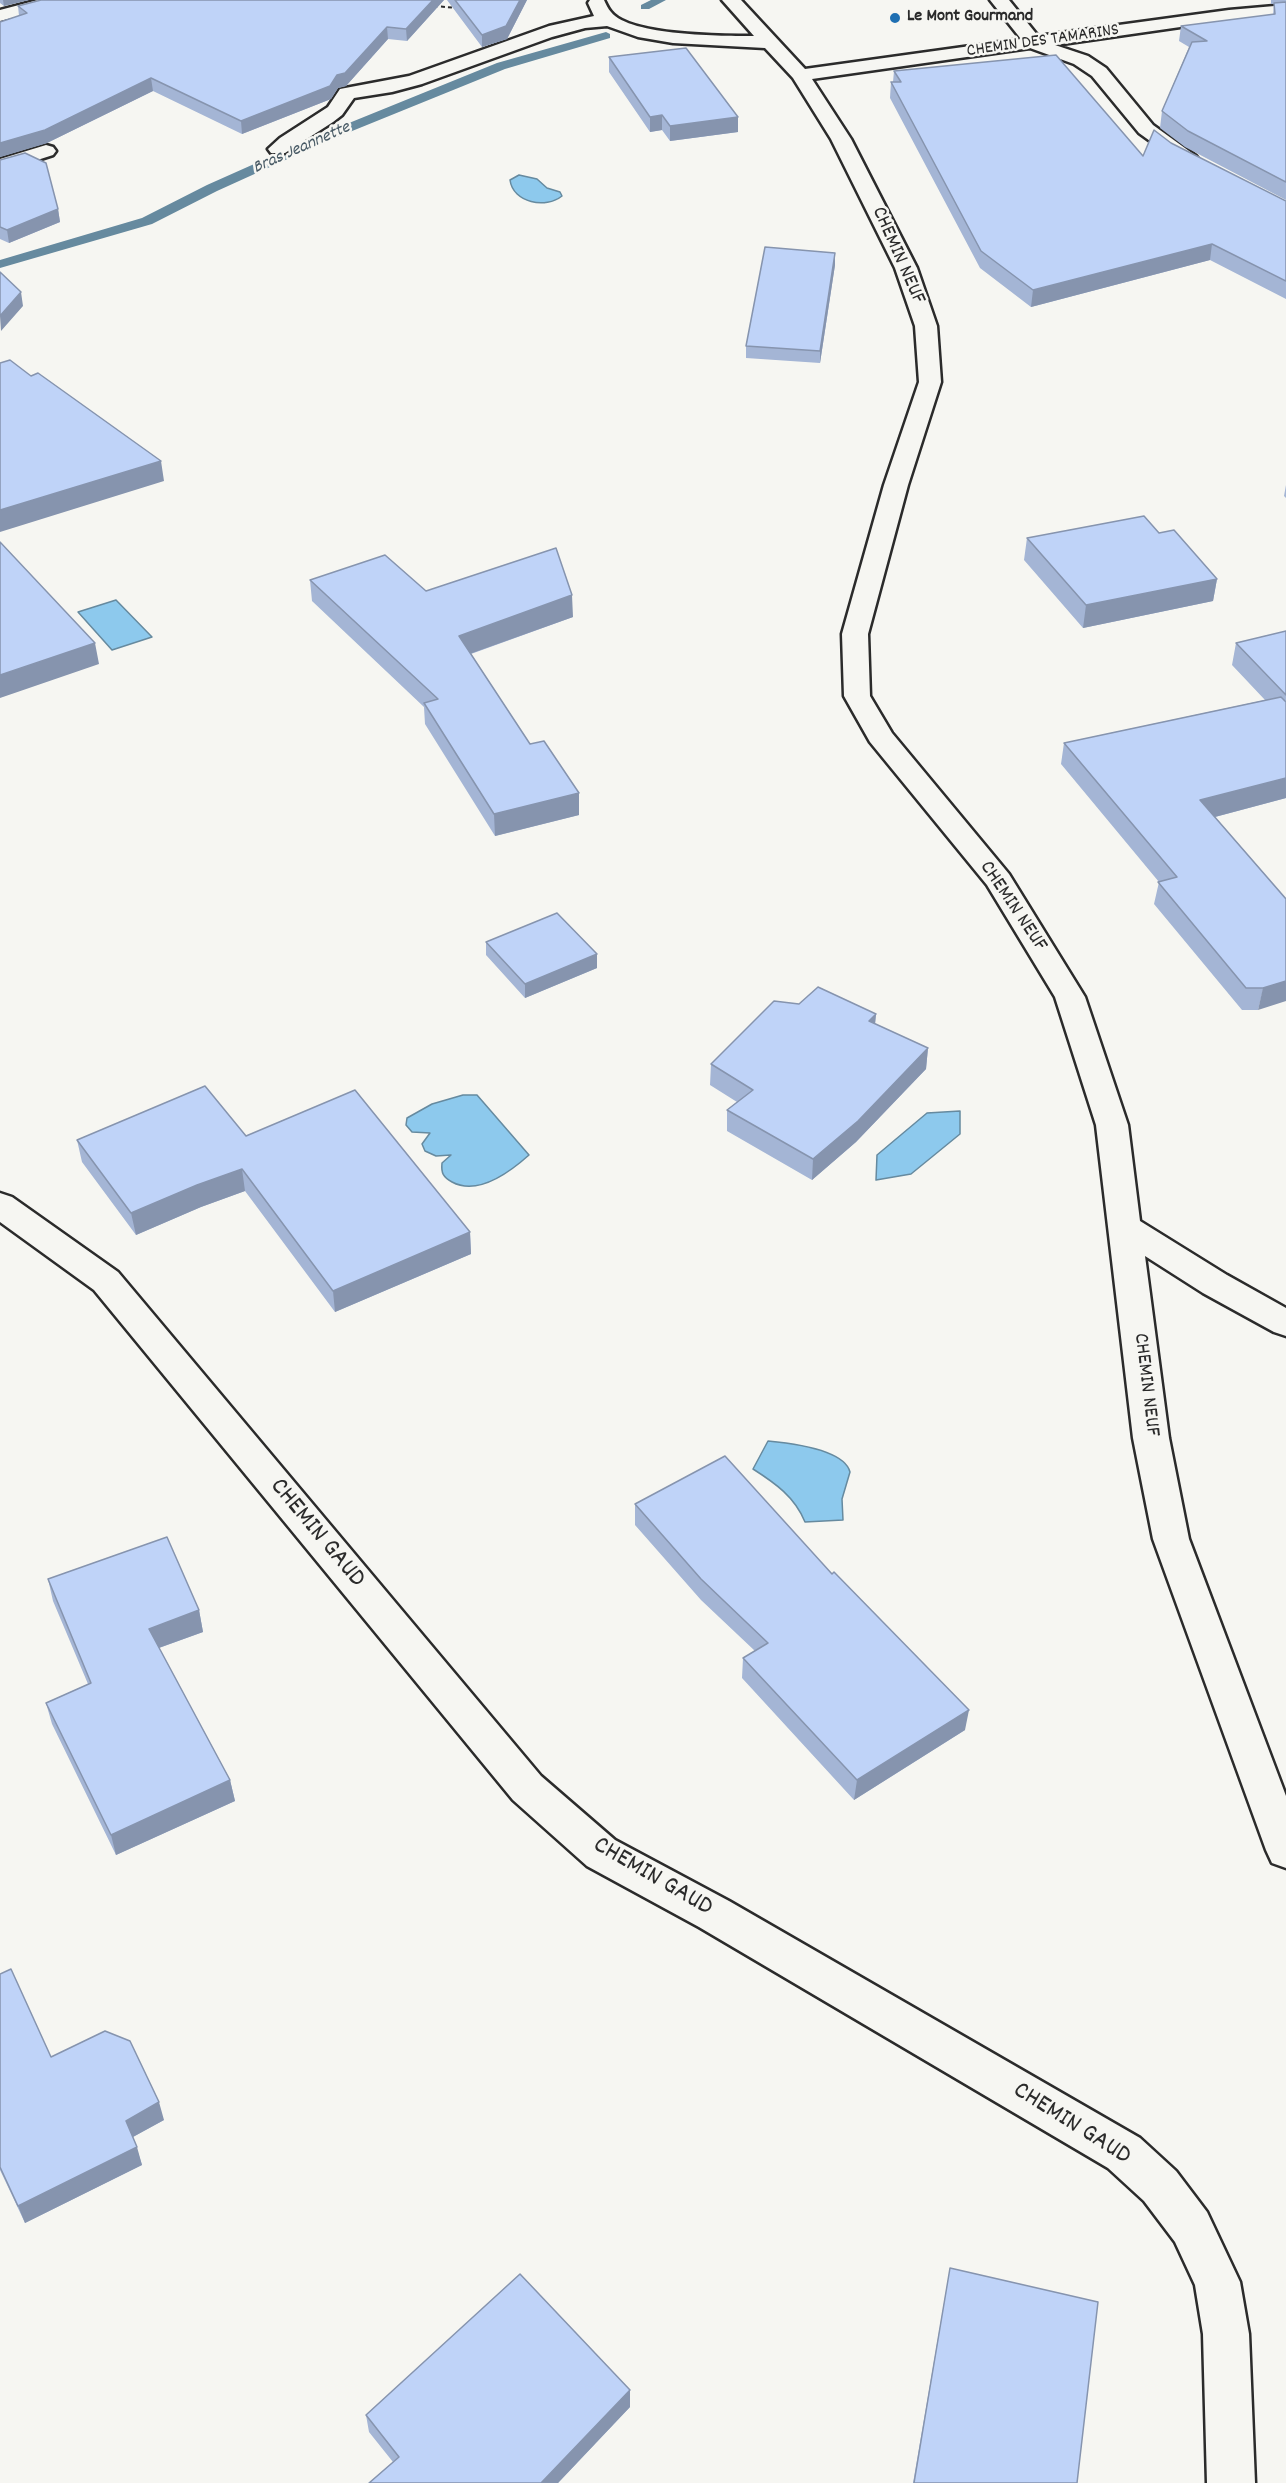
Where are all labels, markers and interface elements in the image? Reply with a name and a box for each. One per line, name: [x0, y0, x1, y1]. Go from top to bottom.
place label: Le Mont Gourmand: [907, 7, 1033, 29]
marker: Le Mont Gourmand: [888, 11, 902, 25]
street label: CHEMIN DES TAMARINS: [965, 21, 1121, 63]
water label: Bras Jeannette: [250, 118, 354, 180]
street label: CHEMIN NEUF: [864, 203, 930, 309]
street label: CHEMIN NEUF: [972, 857, 1052, 957]
street label: CHEMIN NEUF: [1126, 1332, 1164, 1438]
street label: CHEMIN GAUD: [261, 1473, 371, 1595]
street label: CHEMIN GAUD: [586, 1831, 718, 1925]
street label: CHEMIN GAUD: [1006, 2076, 1136, 2174]

